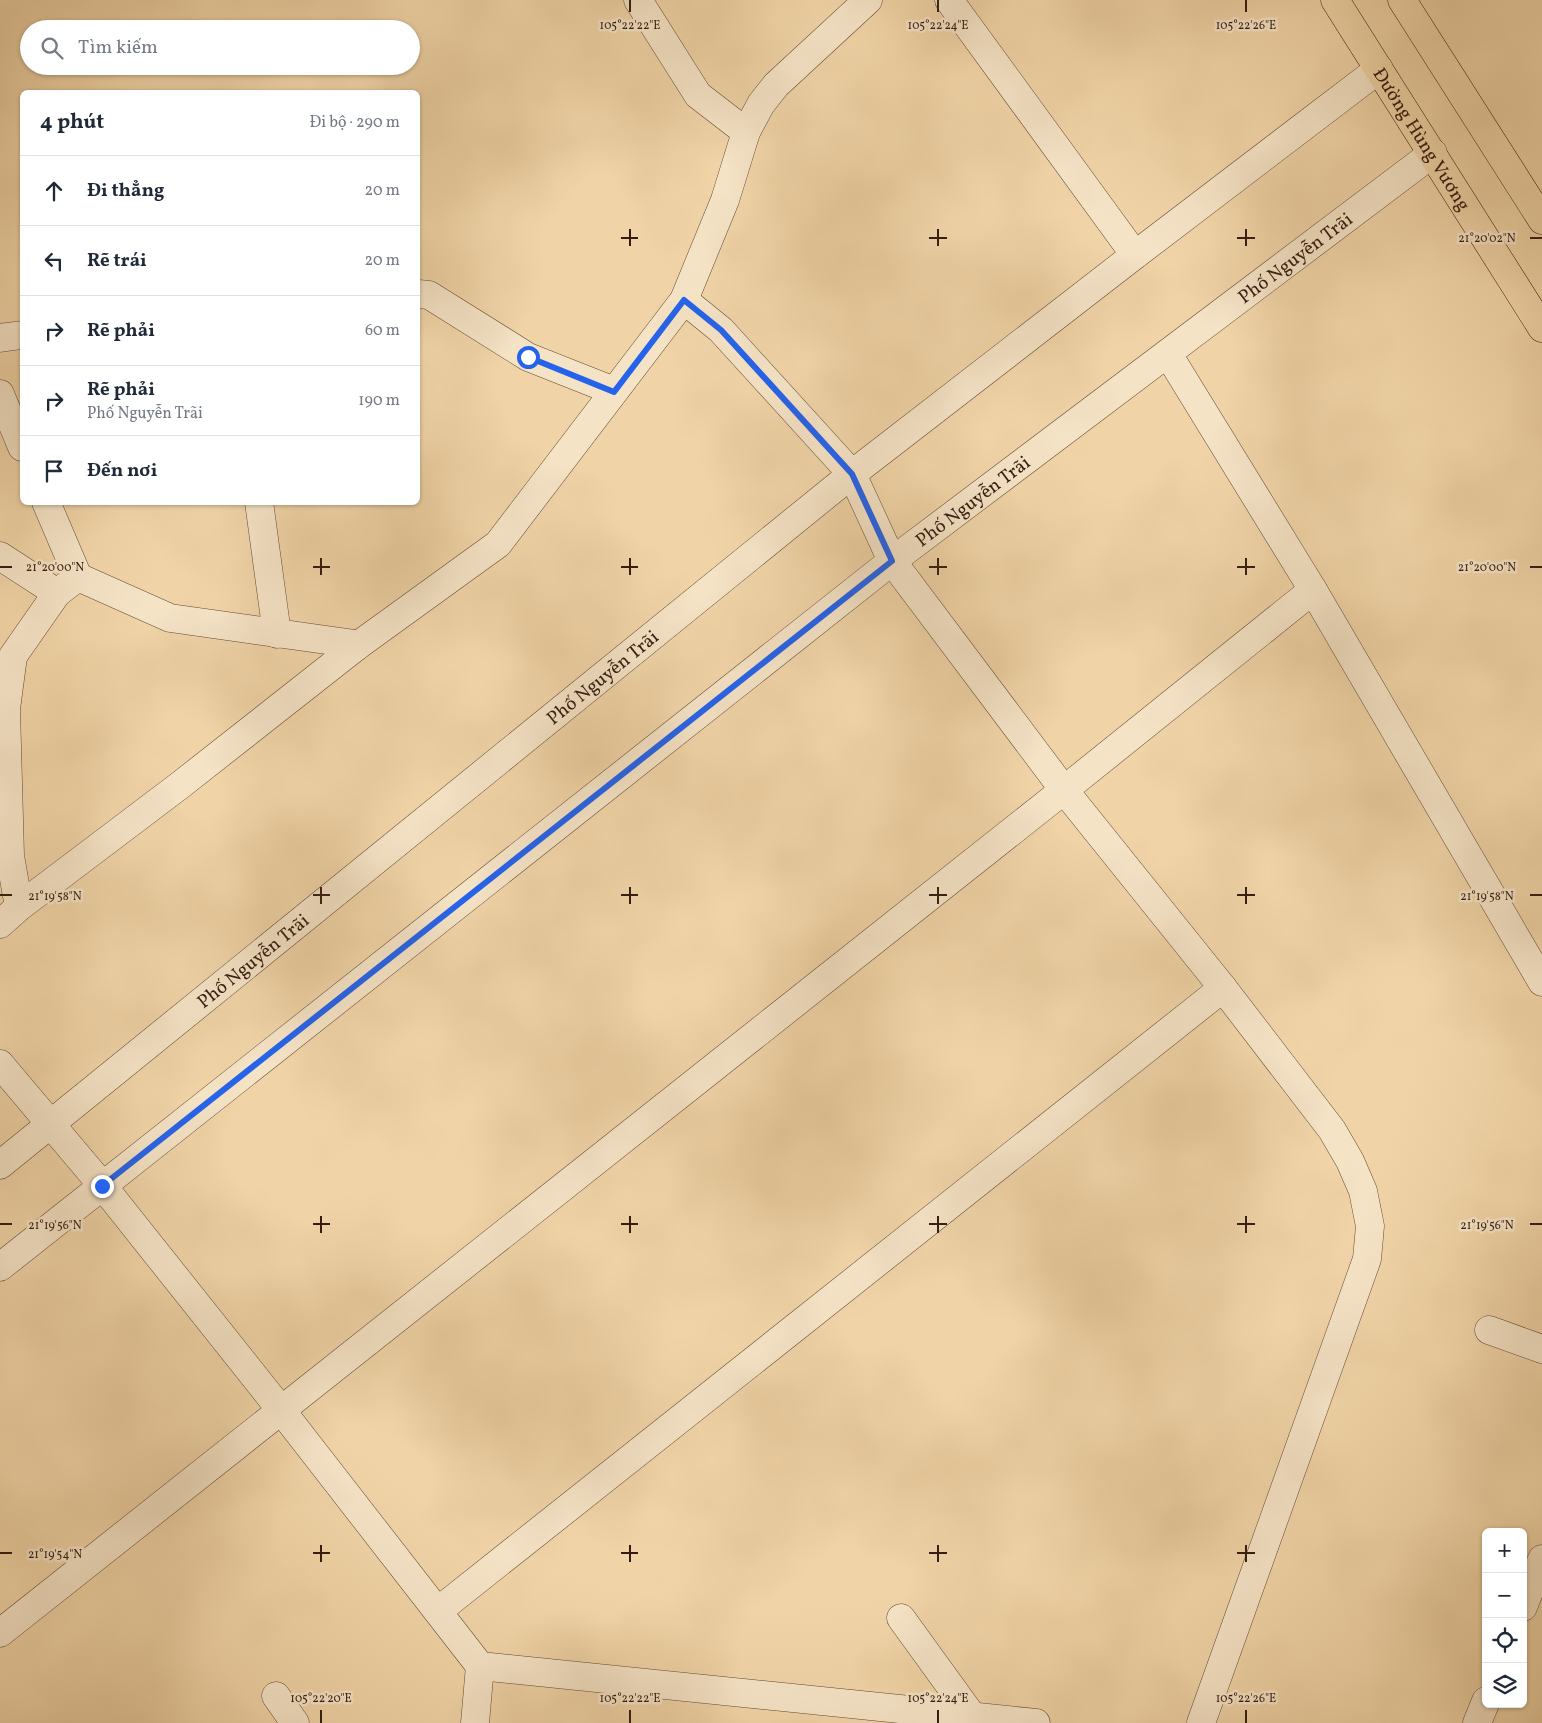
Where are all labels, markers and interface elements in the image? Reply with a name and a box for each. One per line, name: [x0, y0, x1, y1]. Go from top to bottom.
text: 105°22'22"E: [600, 18, 660, 34]
text: 105°22'24"E: [907, 18, 969, 34]
text: 105°22'26"E: [1216, 18, 1276, 34]
search box: [20, 20, 420, 75]
icon: search: [38, 34, 66, 62]
text: Tìm kiếm: [78, 35, 158, 61]
street label: Đường Hùng Vương: [1366, 63, 1476, 216]
text: 4 phút: [40, 108, 104, 137]
text: Đi bộ · 290 m: [309, 112, 400, 134]
icon: ahead: [40, 177, 68, 205]
text: Đi thẳng: [87, 178, 164, 204]
text: 20 m: [365, 180, 400, 202]
street label: Phố Nguyễn Trãi: [1233, 207, 1359, 311]
text: 21°20'02"N: [1458, 231, 1516, 247]
icon: left: [40, 247, 68, 275]
text: Rẽ trái: [87, 248, 147, 274]
text: 20 m: [365, 250, 400, 272]
icon: right: [40, 317, 68, 345]
text: Rẽ phải: [87, 318, 155, 344]
text: 60 m: [365, 320, 400, 342]
route start: [517, 346, 540, 369]
text: Rẽ phải: [87, 377, 155, 403]
icon: right: [40, 387, 68, 415]
text: 190 m: [358, 390, 400, 412]
text: Phố Nguyễn Trãi: [87, 403, 203, 425]
street label: Phố Nguyễn Trãi: [911, 450, 1036, 554]
icon: arrive: [40, 457, 68, 485]
text: Đến nơi: [87, 458, 157, 484]
text: 21°20'00"N: [26, 560, 84, 576]
text: 21°20'00"N: [1458, 560, 1516, 576]
street label: Phố Nguyễn Trãi: [542, 625, 665, 732]
text: 21°19'58"N: [28, 889, 82, 905]
text: 21°19'58"N: [1460, 889, 1514, 905]
street label: Phố Nguyễn Trãi: [192, 908, 315, 1015]
route end: [91, 1175, 114, 1198]
text: 21°19'56"N: [28, 1218, 82, 1234]
text: 21°19'56"N: [1460, 1218, 1514, 1234]
map controls: [1482, 1528, 1527, 1708]
button: +: [1482, 1528, 1527, 1573]
text: 21°19'54"N: [28, 1547, 82, 1563]
button: −: [1482, 1573, 1527, 1618]
button: locate: [1482, 1618, 1527, 1663]
button: layers: [1482, 1663, 1527, 1708]
text: 105°22'20"E: [290, 1691, 352, 1707]
text: 105°22'22"E: [600, 1691, 660, 1707]
text: 105°22'24"E: [907, 1691, 969, 1707]
text: 105°22'26"E: [1216, 1691, 1276, 1707]

